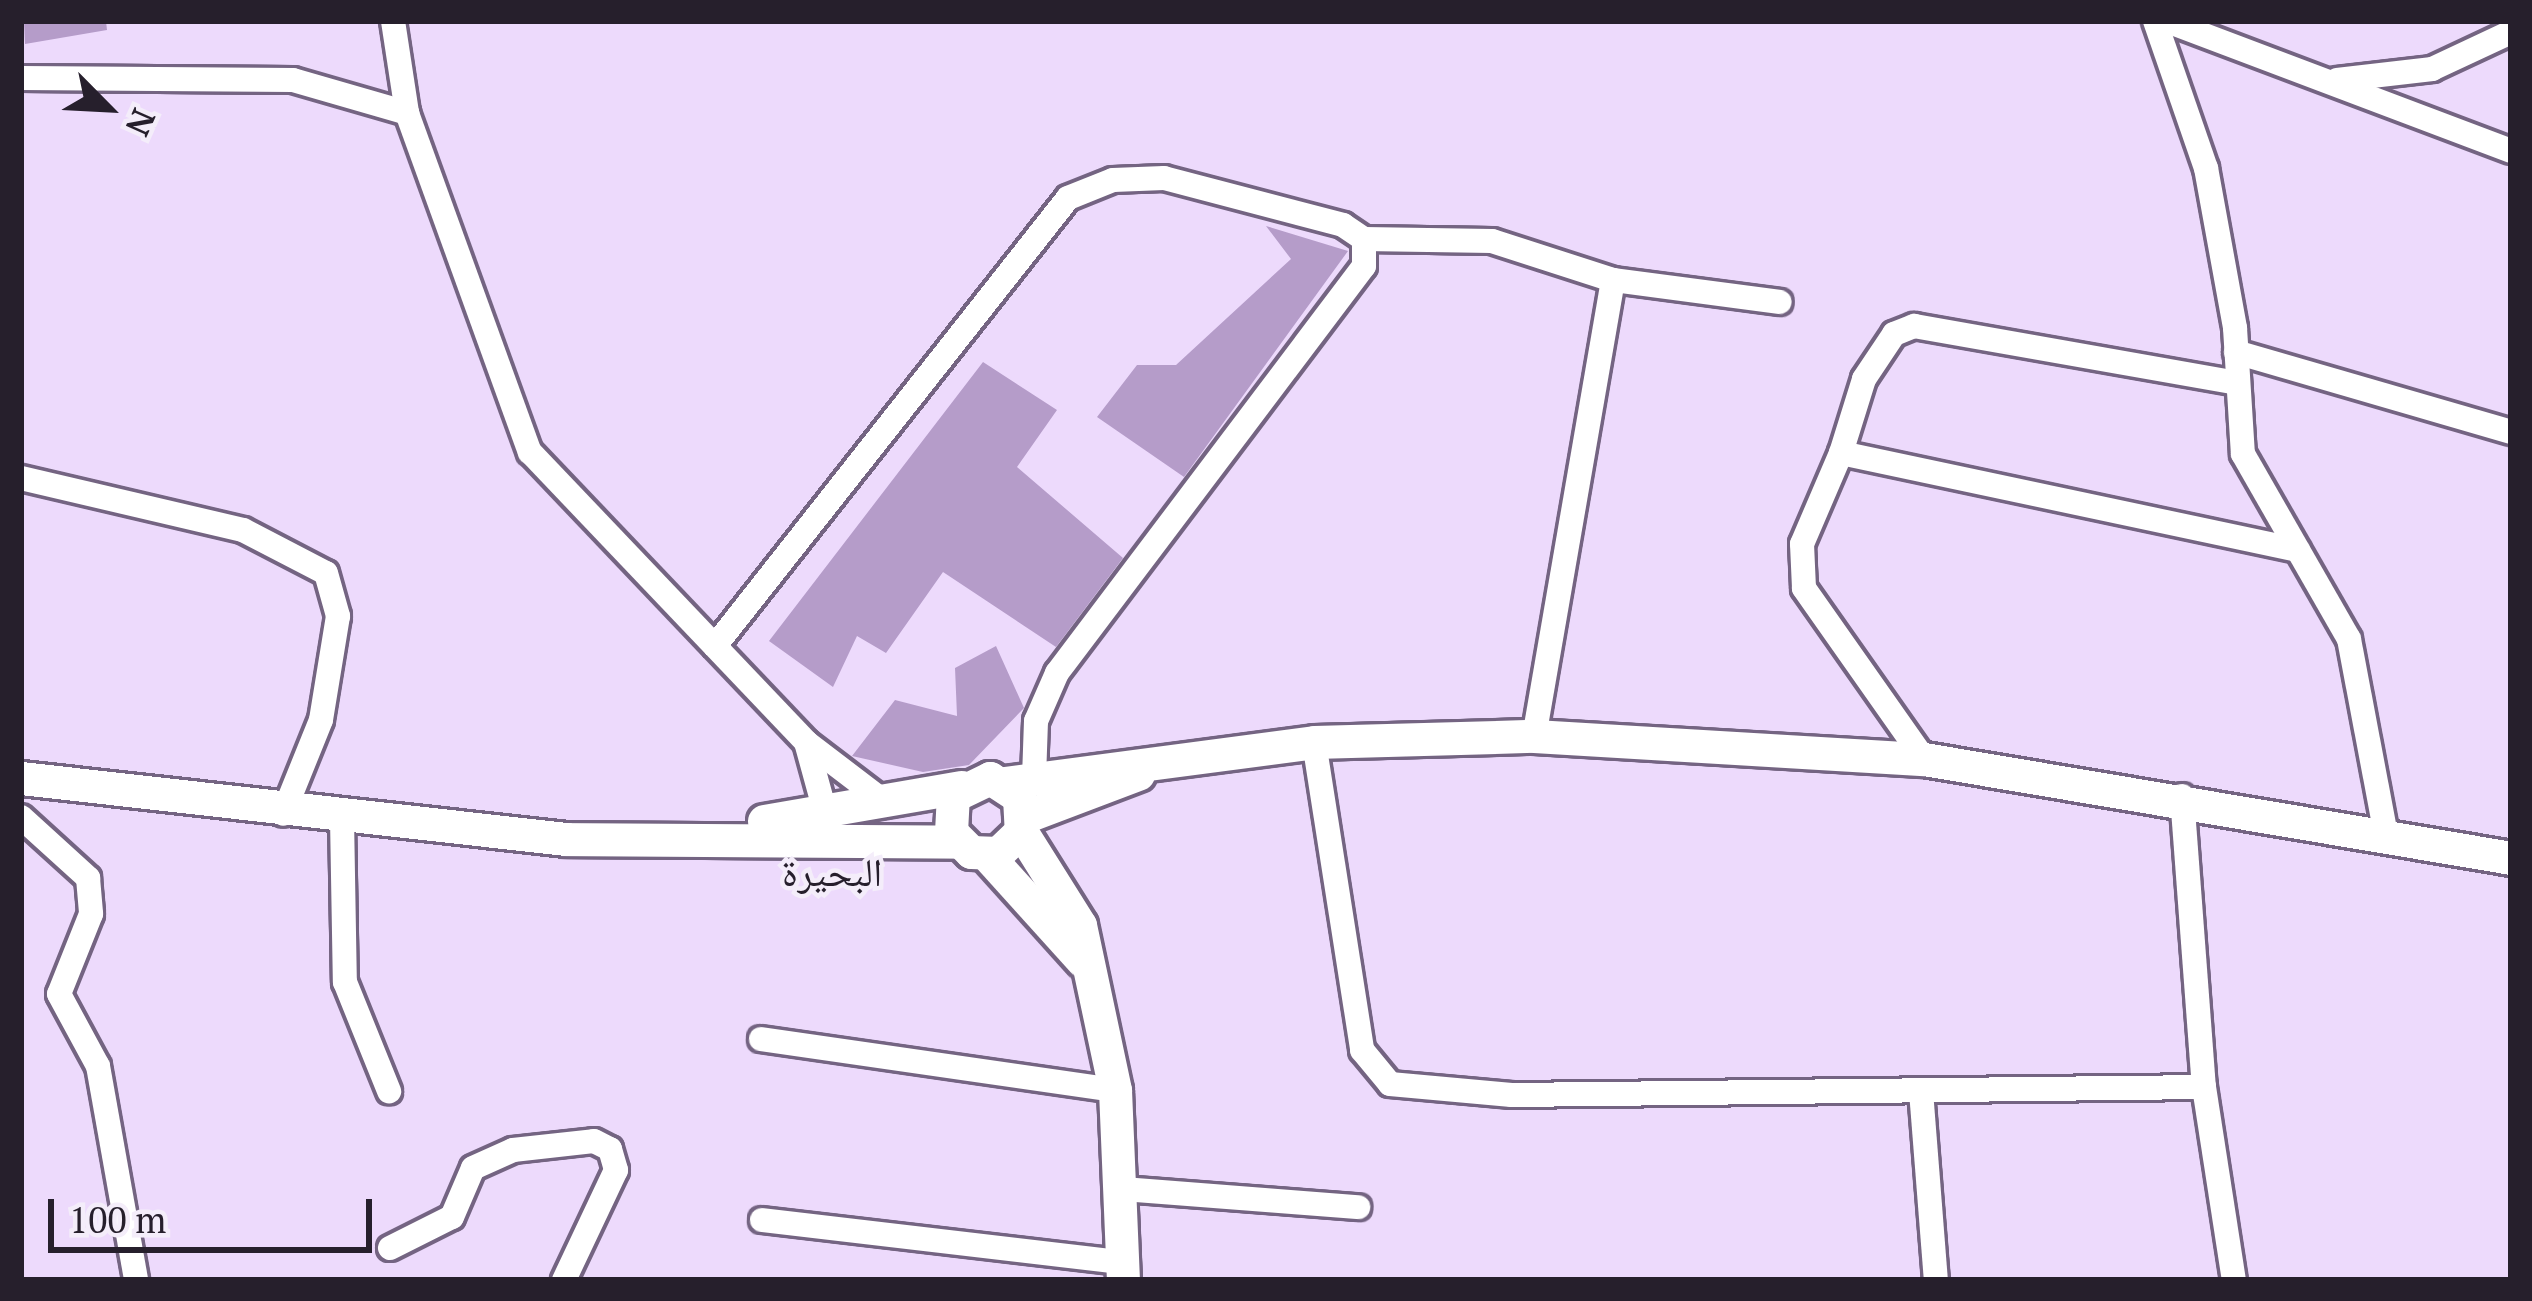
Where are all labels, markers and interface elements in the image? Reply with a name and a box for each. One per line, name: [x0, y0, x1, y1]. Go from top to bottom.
north arrow: [48, 48, 168, 168]
text: N: [117, 103, 166, 143]
district label: البحيرة: [782, 848, 882, 894]
scale bar: [54, 1175, 378, 1249]
text: 100 m: [69, 1196, 166, 1243]

